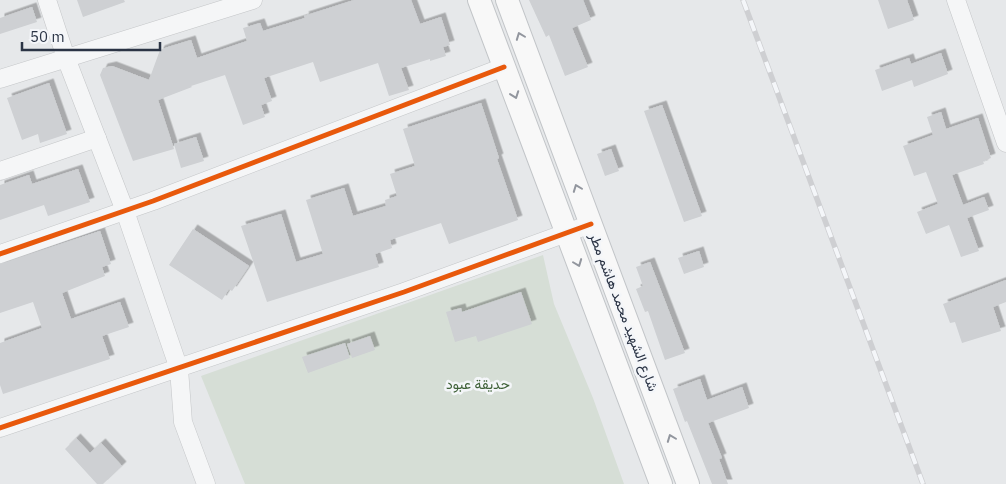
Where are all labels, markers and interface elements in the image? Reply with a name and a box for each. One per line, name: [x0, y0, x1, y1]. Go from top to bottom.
scale bar: [22, 20, 160, 52]
text: 50 m: [30, 27, 65, 46]
one-way arrow: [516, 32, 526, 41]
one-way arrow: [509, 90, 519, 99]
one-way arrow: [573, 184, 583, 193]
street label: شارع الشهيد محمد هاشم مطر: [583, 229, 663, 394]
one-way arrow: [572, 259, 582, 267]
park label: حديقة عبود: [446, 375, 510, 393]
one-way arrow: [667, 435, 677, 443]

